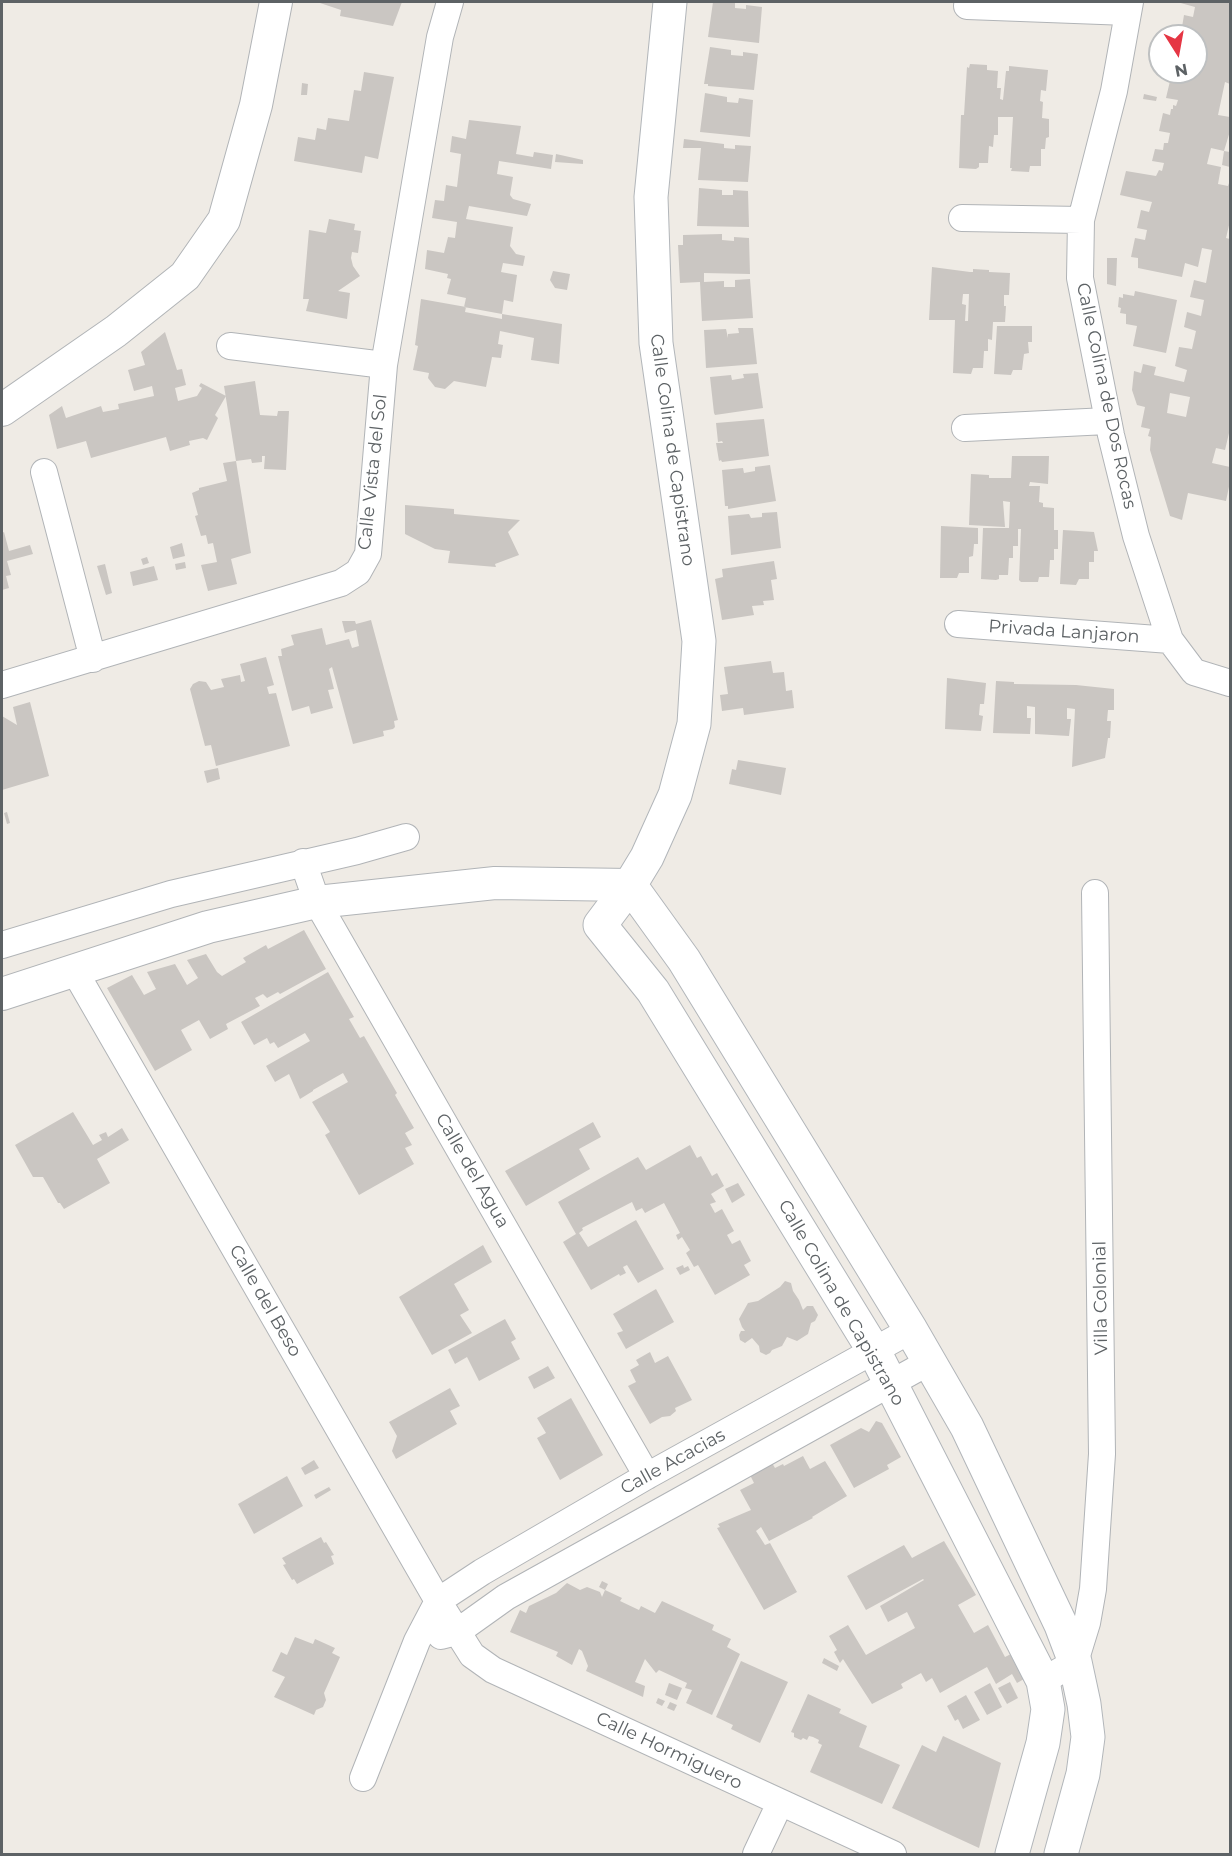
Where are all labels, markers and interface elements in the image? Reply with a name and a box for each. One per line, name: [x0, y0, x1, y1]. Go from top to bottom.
north arrow: [1148, 24, 1208, 84]
text: N: [1173, 60, 1189, 81]
street label: Calle Colina de Dos Rocas: [1071, 281, 1141, 511]
street label: Calle Colina de Capistrano: [645, 333, 699, 567]
street label: Calle Vista del Sol: [354, 393, 392, 551]
street label: Privada Lanjaron: [988, 616, 1140, 648]
street label: Calle del Agua: [430, 1110, 514, 1232]
street label: Calle Colina de Capistrano: [773, 1196, 909, 1410]
street label: Calle del Beso: [224, 1241, 306, 1361]
street label: Villa Colonial: [1089, 1241, 1113, 1355]
street label: Calle Acacias: [617, 1424, 729, 1500]
street label: Calle Hormiguero: [592, 1708, 746, 1794]

